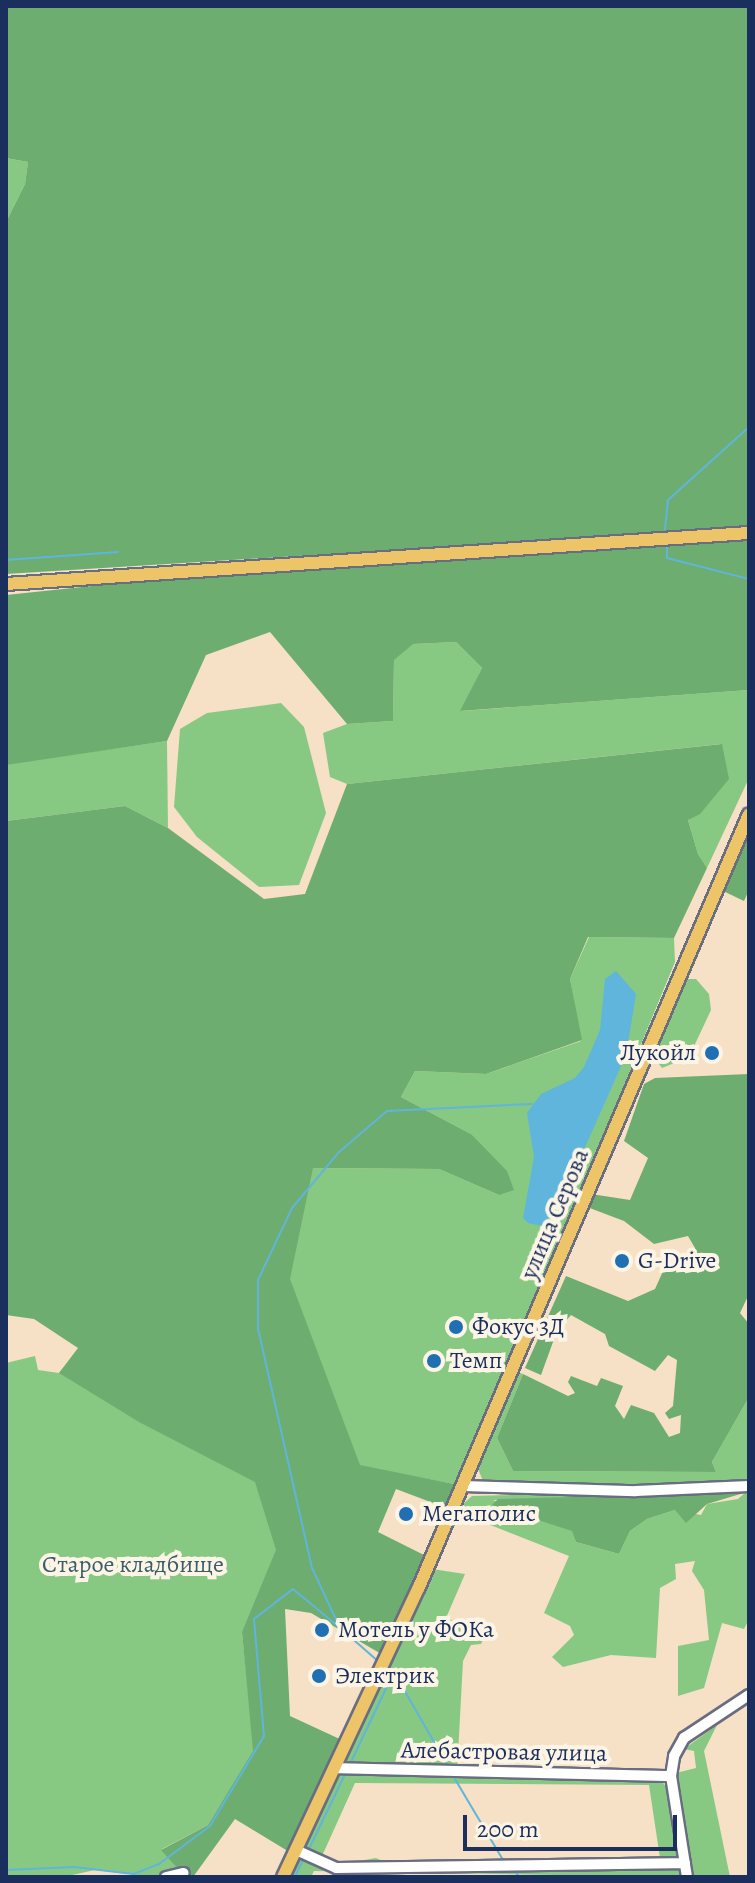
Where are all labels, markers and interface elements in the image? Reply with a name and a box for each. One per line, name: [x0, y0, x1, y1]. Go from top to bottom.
place label: Лукойл: [620, 1039, 696, 1067]
marker: Лукойл: [703, 1044, 721, 1062]
street label: улица Серова: [515, 1145, 595, 1283]
place label: G-Drive: [638, 1247, 716, 1275]
marker: G-Drive: [613, 1252, 631, 1270]
place label: Фокус 3Д: [472, 1313, 564, 1341]
marker: Фокус 3Д: [447, 1318, 465, 1336]
place label: Темп: [450, 1347, 502, 1375]
marker: Темп: [425, 1352, 443, 1370]
place label: Мегаполис: [422, 1500, 536, 1528]
marker: Мегаполис: [397, 1505, 415, 1523]
park label: Старое кладбище: [42, 1551, 224, 1579]
place label: Мотель у ФОКа: [338, 1616, 494, 1644]
marker: Мотель у ФОКа: [313, 1621, 331, 1639]
place label: Электрик: [335, 1662, 435, 1690]
marker: Электрик: [310, 1667, 328, 1685]
street label: Алебастровая улица: [401, 1736, 607, 1768]
scale bar: [467, 1799, 681, 1849]
text: 200 m: [477, 1813, 539, 1845]

